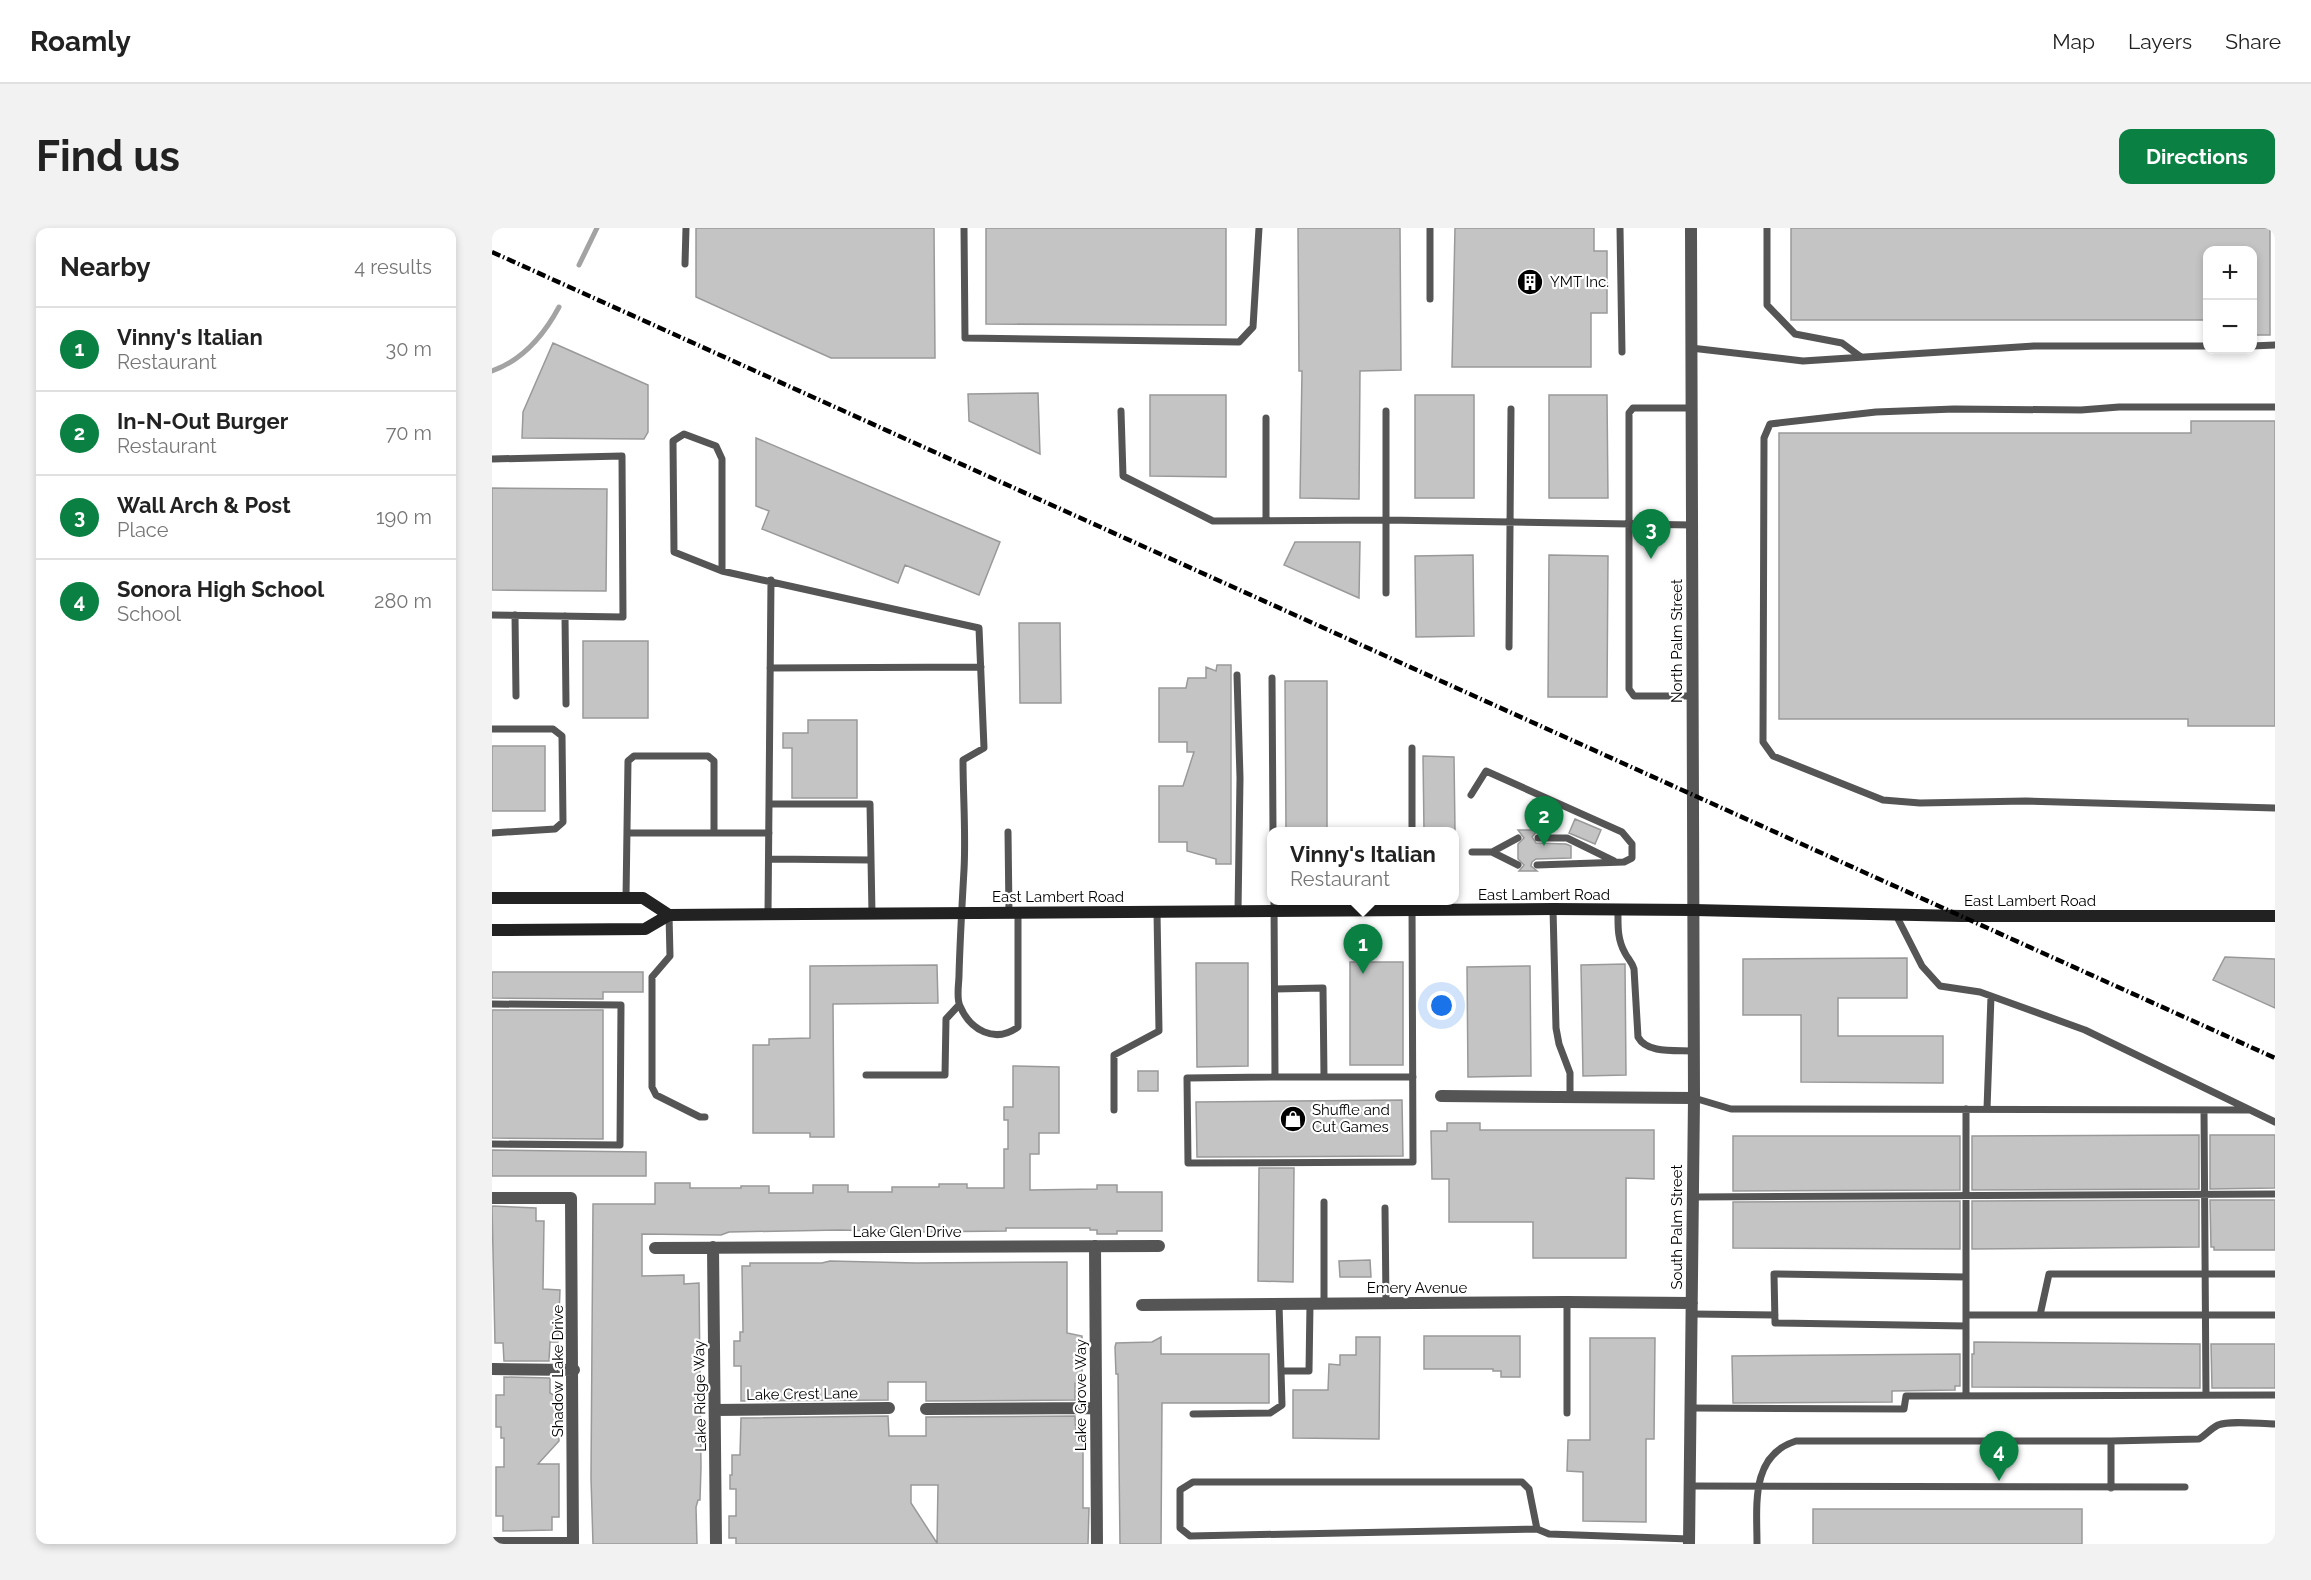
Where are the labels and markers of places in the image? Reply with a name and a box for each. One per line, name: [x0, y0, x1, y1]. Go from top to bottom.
building icon: YMT Inc.: [1515, 267, 1545, 297]
place label: YMT Inc.: [1550, 273, 1609, 291]
pin: 3: [1632, 510, 1670, 559]
pin: 2: [1524, 796, 1564, 846]
pin: 1: [1344, 924, 1382, 974]
place label: Shuffle and Cut Games: [1312, 1101, 1390, 1136]
shop icon: Shuffle and Cut Games: [1278, 1104, 1308, 1134]
pin: 4: [1980, 1432, 2018, 1481]

